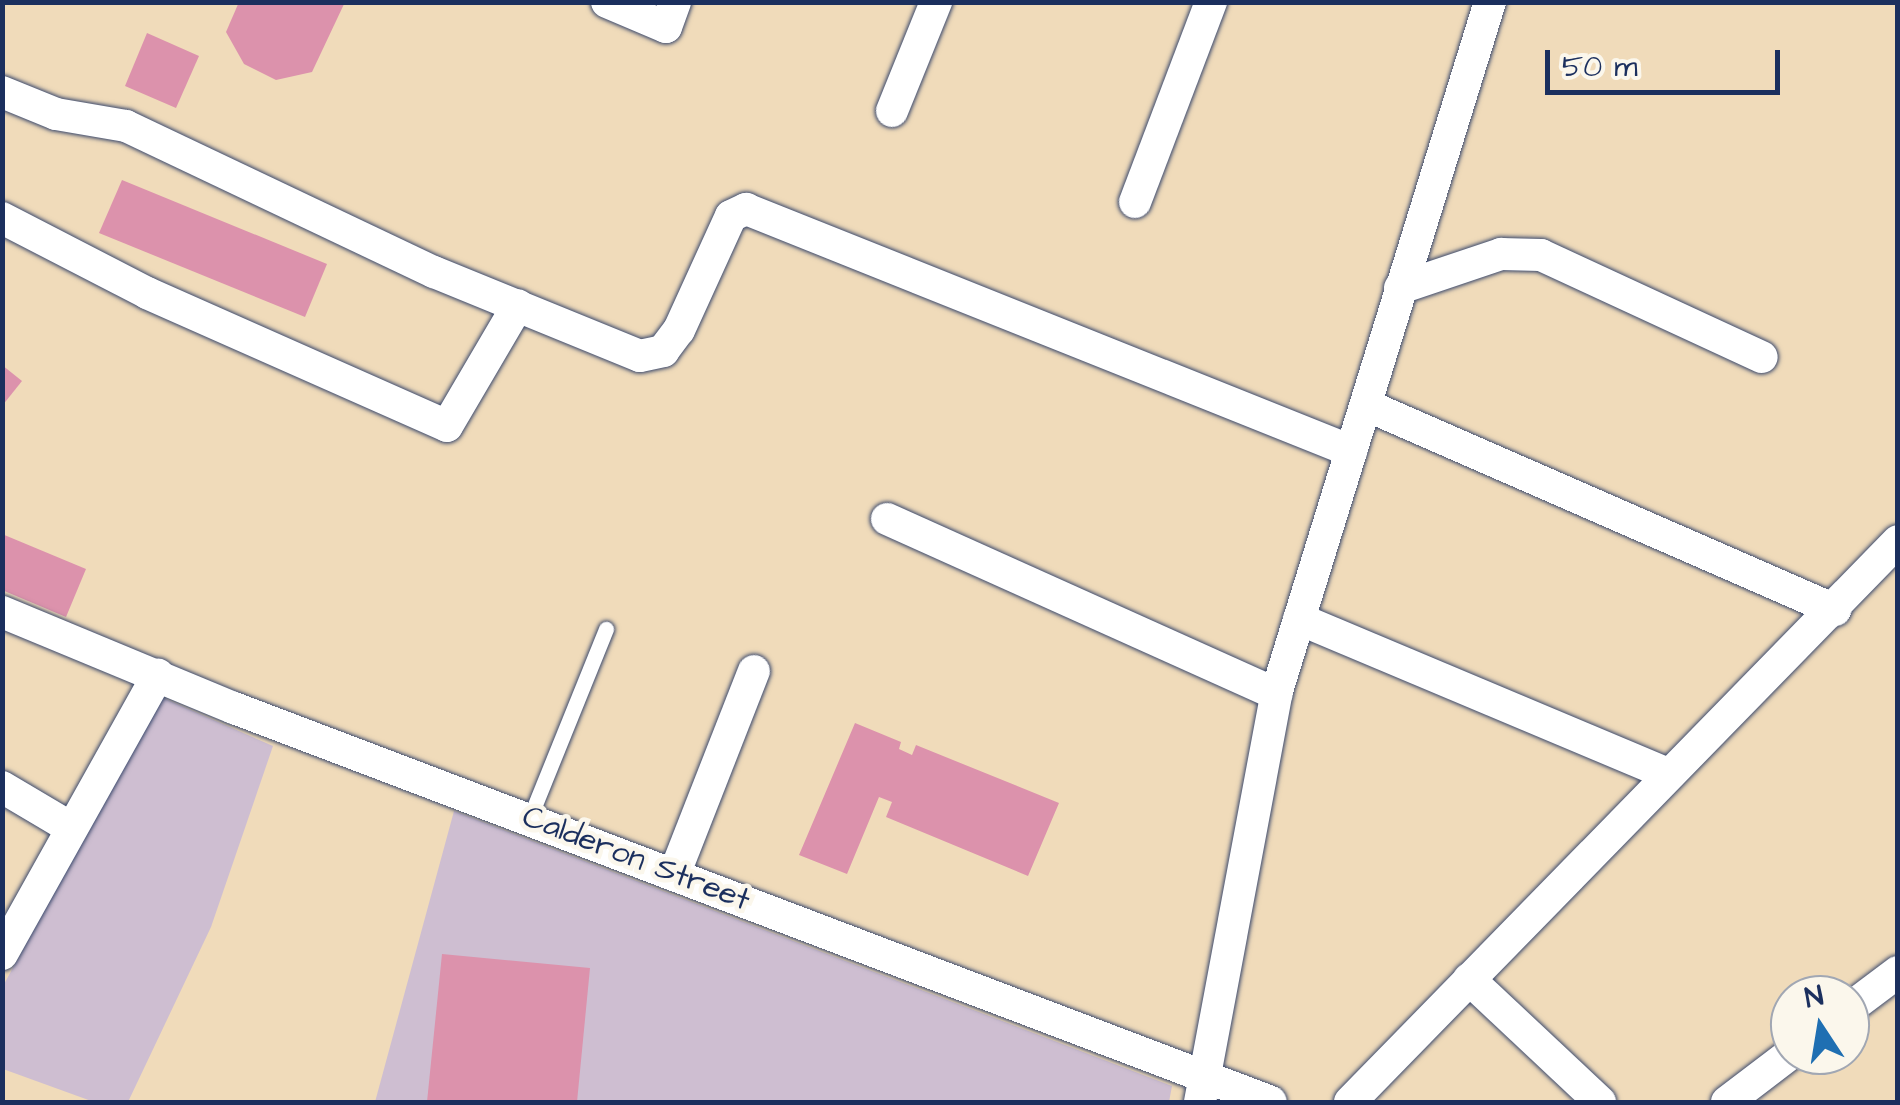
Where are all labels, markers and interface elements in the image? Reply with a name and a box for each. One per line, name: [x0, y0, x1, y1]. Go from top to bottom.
scale bar: [1550, 30, 1785, 92]
text: 50 m: [1562, 46, 1638, 88]
street label: Calderon Street: [517, 798, 755, 920]
north arrow: [1770, 975, 1870, 1075]
text: N: [1801, 976, 1827, 1018]

